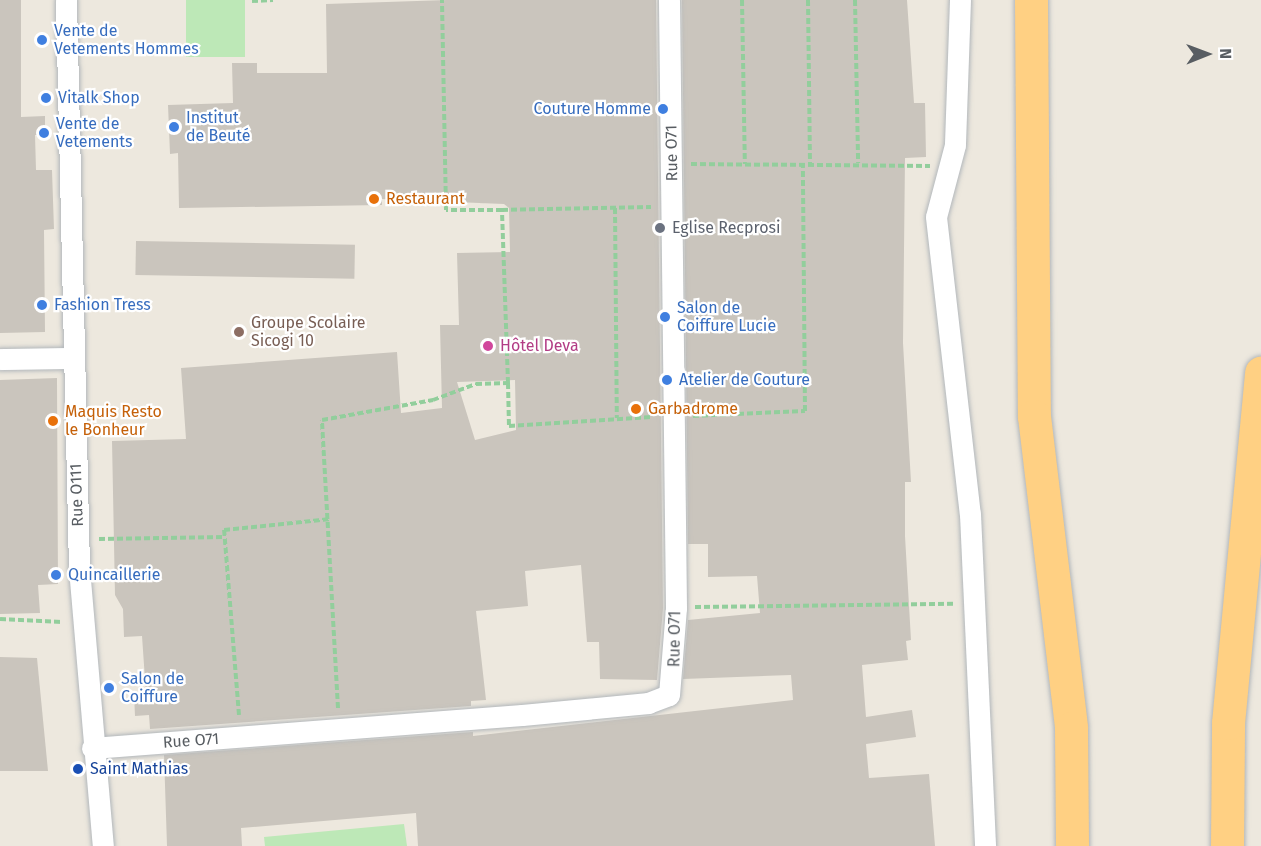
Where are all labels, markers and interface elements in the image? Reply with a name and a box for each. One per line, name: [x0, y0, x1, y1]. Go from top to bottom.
place label: Vente de Vetements Hommes: [54, 21, 199, 59]
north arrow: [1177, 24, 1237, 84]
marker: Vente de Vetements Hommes: [35, 33, 49, 47]
text: N: [1216, 48, 1235, 59]
place label: Vitalk Shop: [58, 88, 140, 108]
marker: Vitalk Shop: [39, 91, 53, 105]
place label: Couture Homme: [534, 99, 651, 119]
marker: Couture Homme: [656, 102, 670, 116]
place label: Institut de Beuté: [186, 108, 251, 146]
place label: Vente de Vetements: [56, 114, 133, 152]
marker: Institut de Beuté: [167, 120, 181, 134]
street label: Rue O71: [662, 125, 682, 181]
marker: Vente de Vetements: [37, 126, 51, 140]
place label: Restaurant: [386, 189, 465, 209]
marker: Restaurant: [367, 192, 381, 206]
place label: Eglise Recprosi: [672, 218, 781, 238]
marker: Eglise Recprosi: [653, 221, 667, 235]
place label: Fashion Tress: [54, 295, 151, 315]
marker: Fashion Tress: [35, 298, 49, 312]
place label: Salon de Coiffure Lucie: [677, 298, 776, 336]
marker: Salon de Coiffure Lucie: [658, 310, 672, 324]
place label: Groupe Scolaire Sicogi 10: [251, 313, 366, 351]
marker: Groupe Scolaire Sicogi 10: [232, 325, 246, 339]
place label: Hôtel Deva: [500, 336, 579, 356]
marker: Hôtel Deva: [481, 339, 495, 353]
place label: Atelier de Couture: [679, 370, 810, 390]
marker: Atelier de Couture: [660, 373, 674, 387]
place label: Garbadrome: [648, 399, 738, 419]
place label: Maquis Resto le Bonheur: [65, 402, 162, 440]
marker: Garbadrome: [629, 402, 643, 416]
marker: Maquis Resto le Bonheur: [46, 414, 60, 428]
street label: Rue O111: [66, 463, 88, 527]
place label: Quincaillerie: [68, 565, 160, 585]
marker: Quincaillerie: [49, 568, 63, 582]
street label: Rue O71: [665, 611, 685, 667]
place label: Salon de Coiffure: [121, 669, 184, 707]
marker: Salon de Coiffure: [102, 681, 116, 695]
street label: Rue O71: [162, 729, 220, 753]
place label: Saint Mathias: [90, 759, 188, 779]
marker: Saint Mathias: [71, 762, 85, 776]

